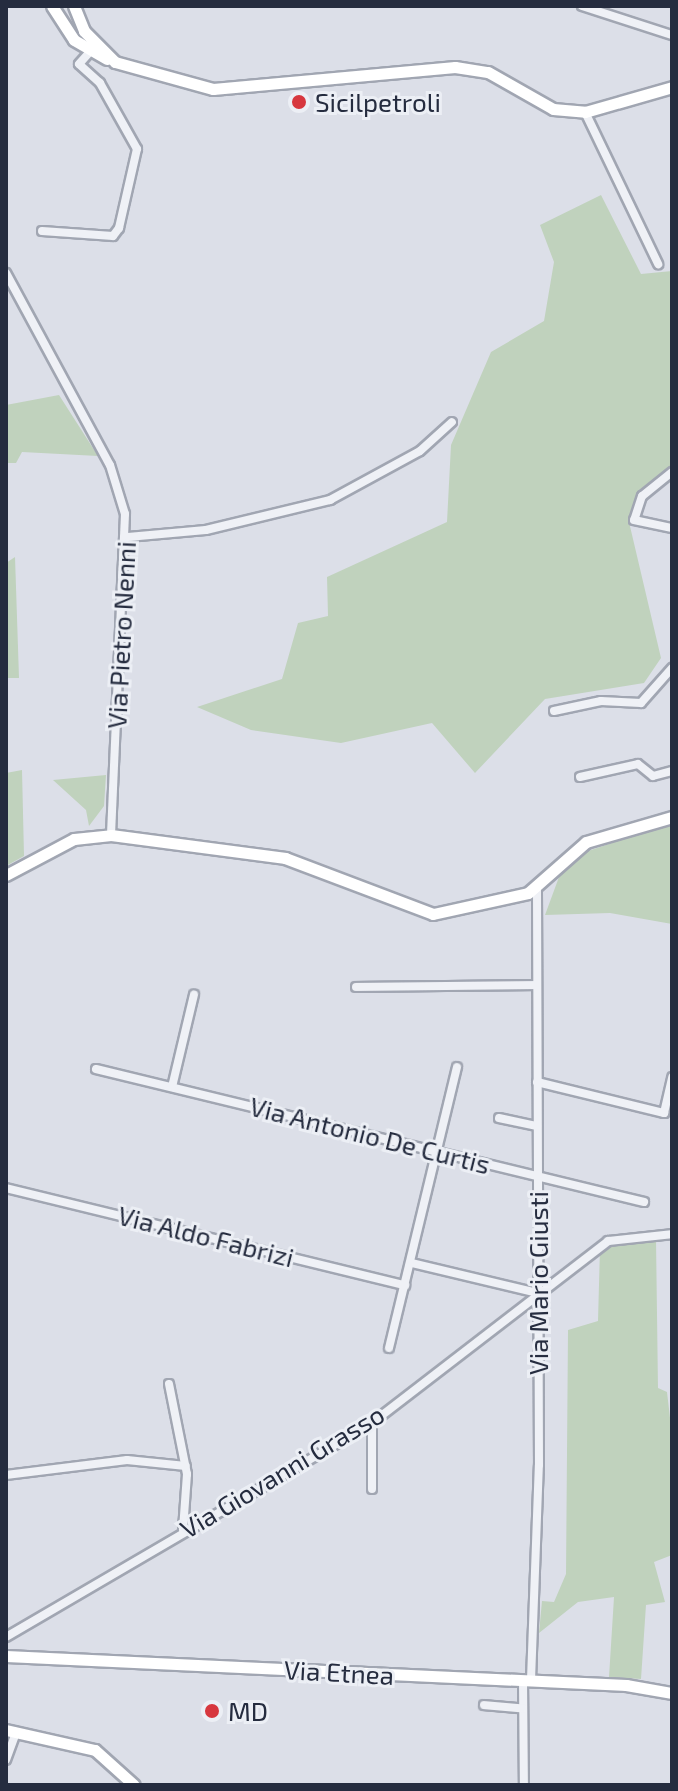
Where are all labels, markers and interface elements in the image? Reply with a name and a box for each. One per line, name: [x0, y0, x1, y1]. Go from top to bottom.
place label: Sicilpetroli: [315, 86, 441, 118]
marker: Sicilpetroli: [290, 93, 308, 111]
street label: Via Pietro Nenni: [101, 541, 141, 729]
street label: Via Antonio De Curtis: [246, 1090, 494, 1180]
street label: Via Mario Giusti: [522, 1191, 554, 1375]
street label: Via Aldo Fabrizi: [115, 1199, 297, 1273]
street label: Via Giovanni Grasso: [174, 1398, 390, 1544]
street label: Via Etnea: [283, 1654, 395, 1690]
place label: MD: [228, 1695, 268, 1727]
marker: MD: [203, 1702, 221, 1720]

